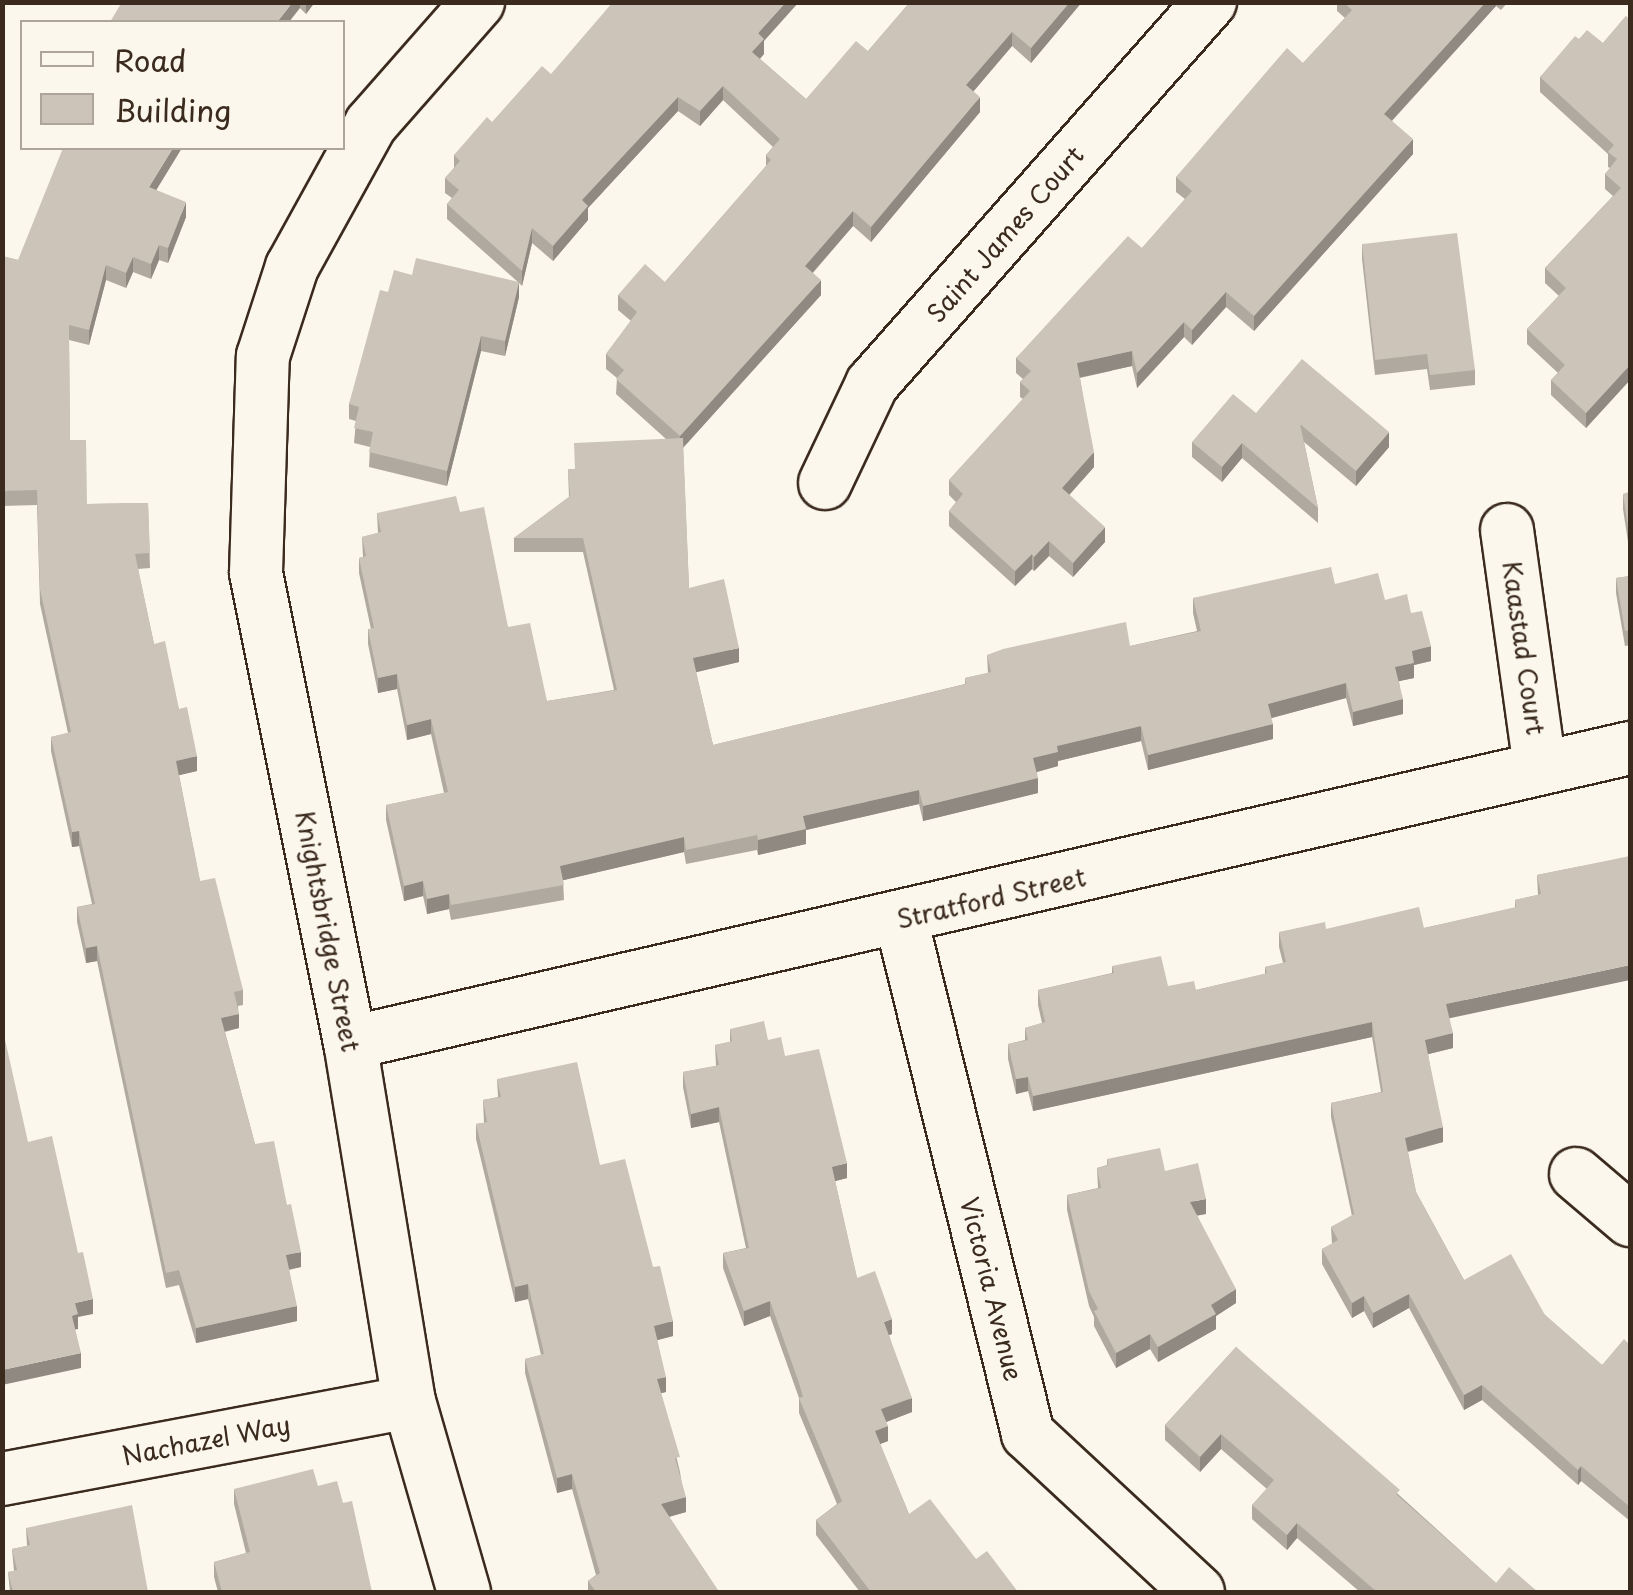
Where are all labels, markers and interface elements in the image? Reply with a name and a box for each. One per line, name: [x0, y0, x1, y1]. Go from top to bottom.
legend: [20, 20, 345, 150]
text: Road: [114, 37, 187, 82]
text: Building: [114, 87, 231, 132]
street label: Saint James Court: [920, 140, 1090, 328]
street label: Kaastad Court: [1497, 558, 1551, 738]
street label: Knightsbridge Street: [290, 808, 366, 1054]
street label: Stratford Street: [893, 862, 1089, 934]
street label: Victoria Avenue: [955, 1194, 1029, 1384]
street label: Nachazel Way: [118, 1409, 294, 1471]

